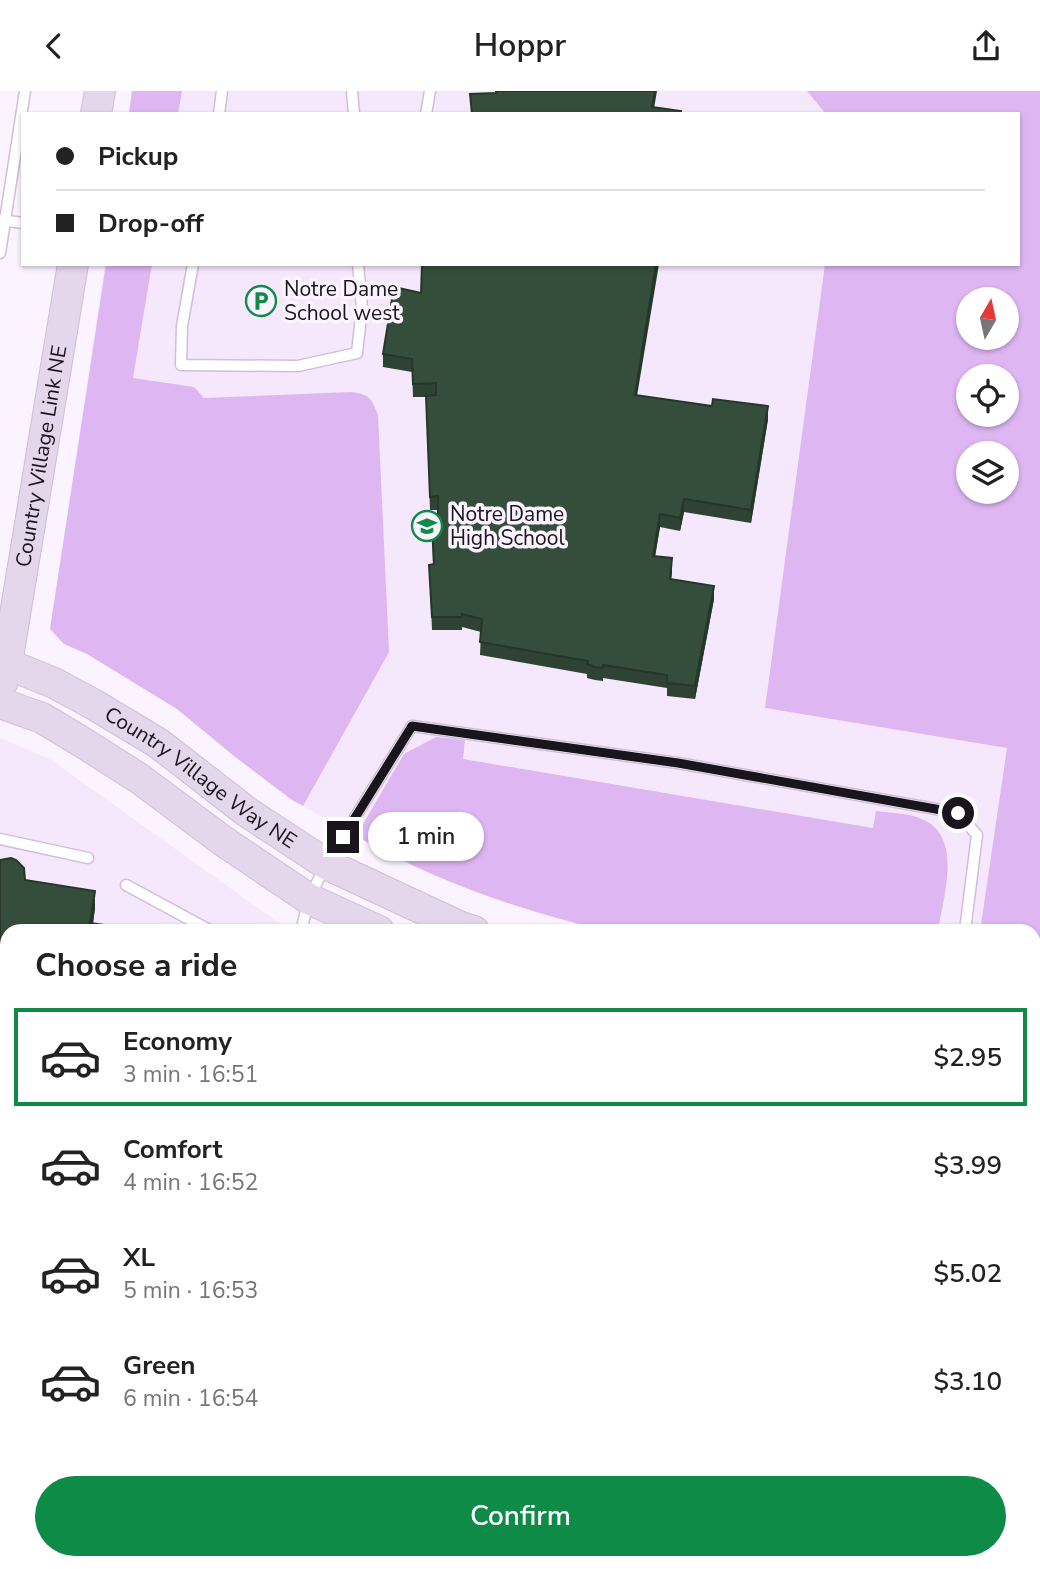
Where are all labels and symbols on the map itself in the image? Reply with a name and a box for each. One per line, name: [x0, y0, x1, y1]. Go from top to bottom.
place label: Notre Dame School west: [284, 275, 400, 327]
parking icon: Notre Dame School west: [244, 284, 278, 318]
north arrow: [956, 287, 1018, 350]
street label: Country Village Link NE: [9, 343, 73, 569]
place label: Notre Dame High School: [450, 500, 565, 552]
school or university icon: Notre Dame High School: [410, 509, 444, 543]
street label: Country Village Way NE: [99, 700, 302, 855]
route start: [942, 797, 974, 829]
callout: 1 min: [368, 813, 483, 861]
route end: [327, 821, 359, 853]

